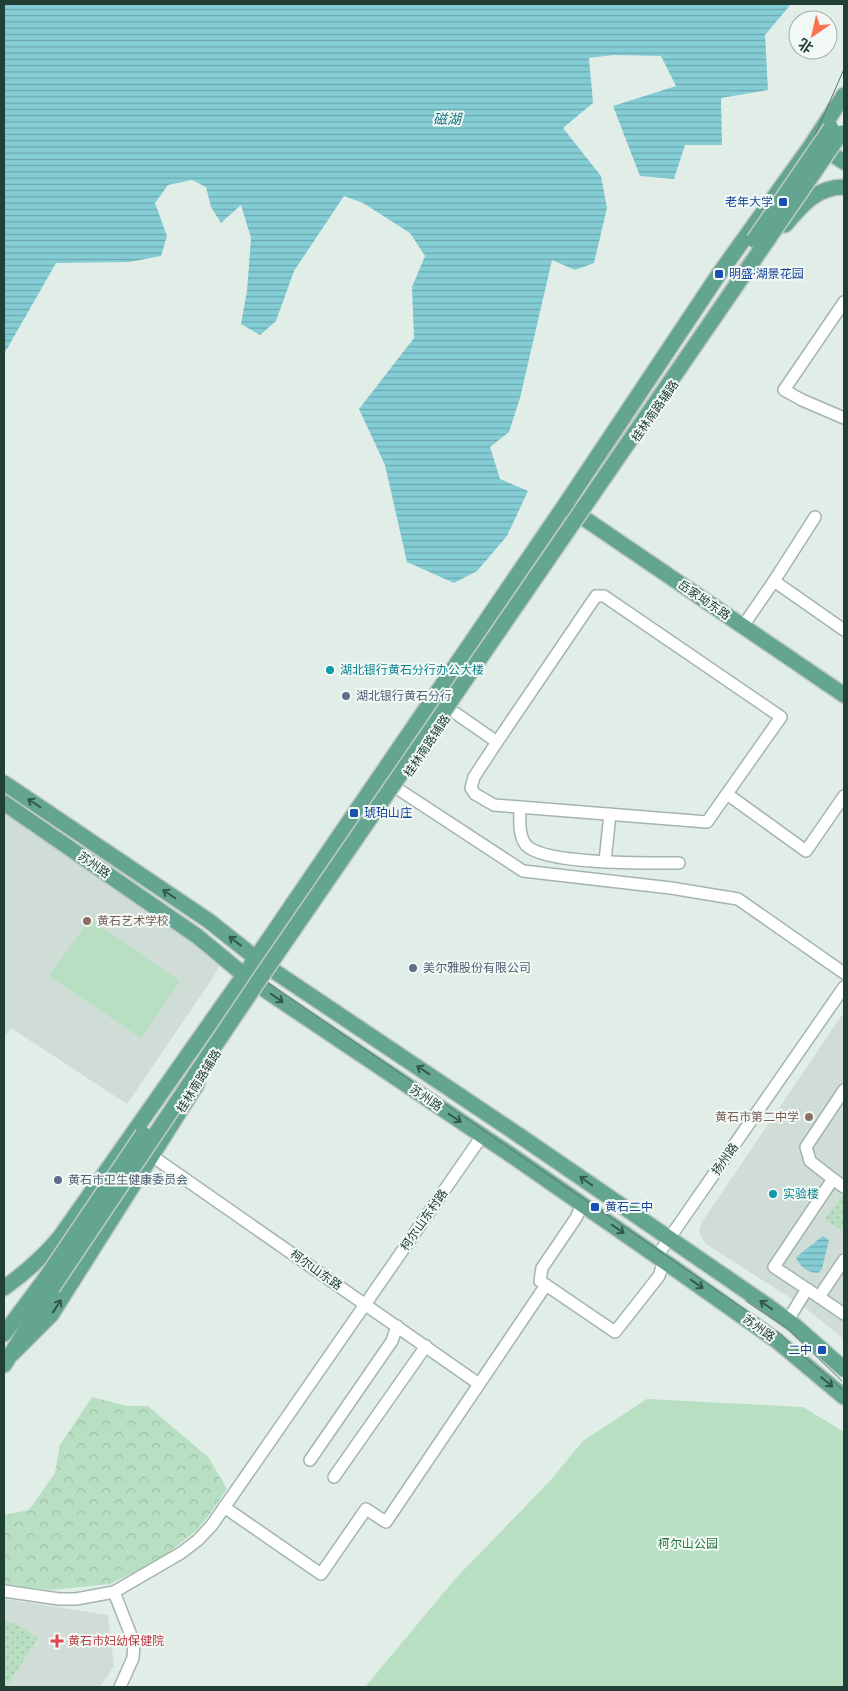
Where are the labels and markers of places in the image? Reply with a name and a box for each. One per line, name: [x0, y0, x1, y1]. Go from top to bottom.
place label: 老年大学: [725, 195, 773, 209]
marker: 老年大学: [777, 196, 789, 208]
place label: 明盛·湖景花园: [729, 267, 804, 281]
marker: 明盛·湖景花园: [713, 268, 725, 280]
place label: 湖北银行黄石分行办公大楼: [340, 663, 484, 677]
marker: 湖北银行黄石分行办公大楼: [324, 664, 336, 676]
place label: 湖北银行黄石分行: [356, 689, 452, 703]
marker: 湖北银行黄石分行: [340, 690, 352, 702]
place label: 琥珀山庄: [364, 806, 412, 820]
marker: 琥珀山庄: [348, 807, 360, 819]
place label: 黄石艺术学校: [97, 914, 169, 928]
marker: 黄石艺术学校: [81, 915, 93, 927]
place label: 美尔雅股份有限公司: [423, 961, 531, 975]
marker: 美尔雅股份有限公司: [407, 962, 419, 974]
place label: 黄石市第二中学: [715, 1110, 799, 1124]
marker: 黄石市第二中学: [803, 1111, 815, 1123]
place label: 黄石市卫生健康委员会: [68, 1173, 188, 1187]
marker: 黄石市卫生健康委员会: [52, 1174, 64, 1186]
place label: 实验楼: [783, 1187, 819, 1201]
marker: 实验楼: [767, 1188, 779, 1200]
place label: 黄石二中: [605, 1200, 653, 1214]
marker: 黄石二中: [589, 1201, 601, 1213]
place label: 二中: [788, 1343, 812, 1357]
marker: 二中: [816, 1344, 828, 1356]
marker: 黄石市妇幼保健院: [50, 1634, 64, 1648]
place label: 黄石市妇幼保健院: [68, 1634, 164, 1648]

